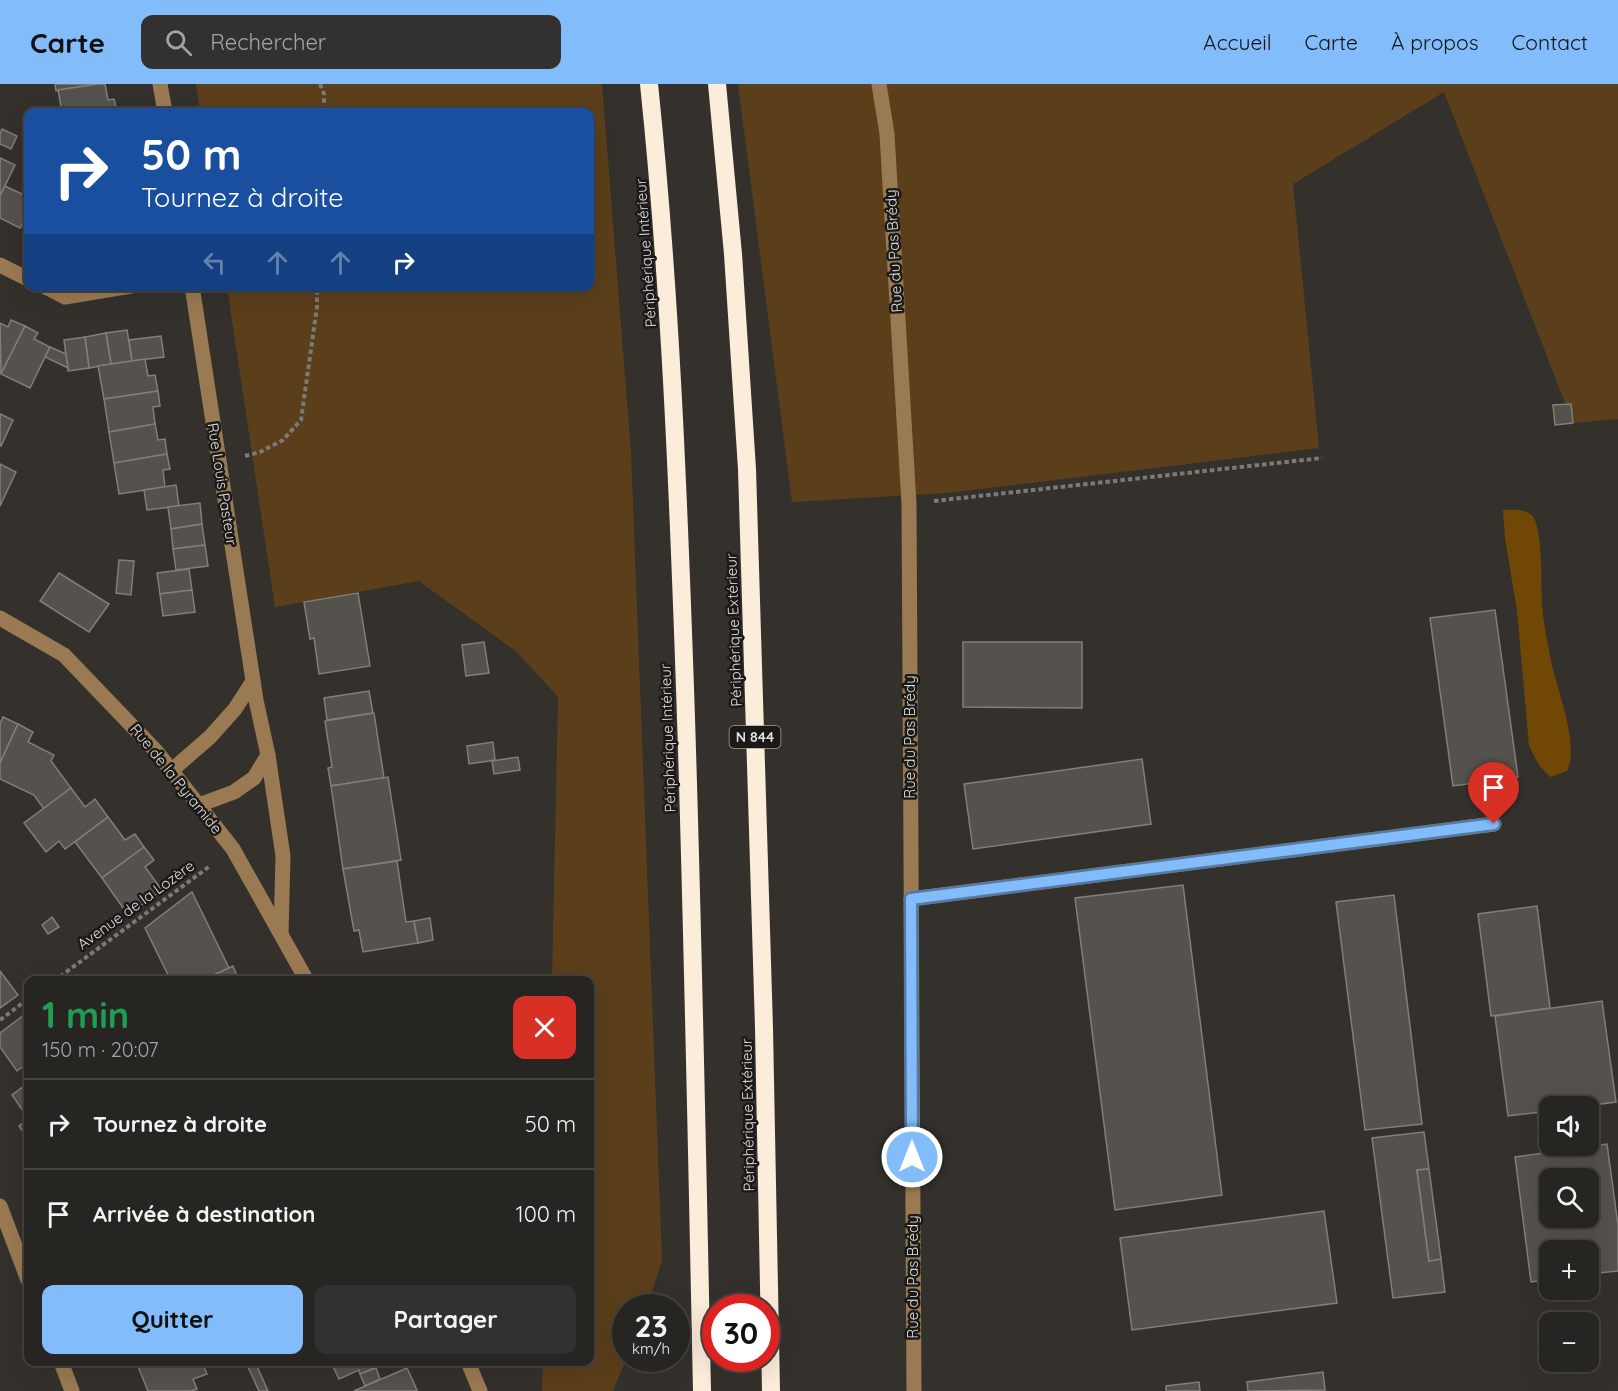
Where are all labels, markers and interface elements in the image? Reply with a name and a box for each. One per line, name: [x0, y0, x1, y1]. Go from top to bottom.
search box: [141, 15, 561, 69]
text: Carte: [30, 25, 105, 60]
icon: search: [162, 26, 195, 59]
text: Rechercher: [210, 28, 326, 56]
text: Accueil: [1203, 29, 1272, 55]
text: Carte: [1305, 29, 1358, 55]
text: À propos: [1391, 29, 1479, 55]
text: Contact: [1512, 29, 1588, 55]
text: 50 m: [141, 128, 241, 181]
icon: right: [42, 132, 120, 210]
street label: Périphérique Intérieur: [631, 178, 660, 328]
text: Tournez à droite: [141, 180, 344, 214]
street label: Rue du Pas Brédy: [881, 189, 906, 313]
icon: left: [198, 246, 231, 279]
icon: ahead: [261, 246, 294, 279]
icon: ahead: [324, 246, 357, 279]
icon: right: [387, 246, 420, 279]
street label: Rue Louis Pasteur: [203, 421, 242, 547]
street label: Périphérique Extérieur: [721, 553, 746, 707]
street label: Périphérique Intérieur: [655, 663, 680, 813]
street label: Rue du Pas Brédy: [900, 675, 919, 799]
street label: Rue de la Pyramide: [126, 720, 227, 838]
road number: N 844: [730, 726, 780, 748]
pin: [1468, 762, 1519, 824]
icon: arrive: [1477, 771, 1510, 804]
street label: Avenue de la Lozère: [73, 856, 198, 953]
text: 1 min: [42, 992, 129, 1037]
button: close: [513, 996, 576, 1059]
text: 150 m · 20:07: [42, 1037, 159, 1062]
street label: Périphérique Extérieur: [737, 1038, 758, 1192]
map controls: [1539, 1096, 1599, 1372]
button: sound: [1539, 1096, 1599, 1156]
icon: right: [42, 1108, 75, 1141]
text: Tournez à droite: [93, 1110, 267, 1138]
text: 50 m: [525, 1110, 576, 1138]
position arrow: [880, 1125, 944, 1189]
button: search: [1539, 1168, 1599, 1228]
icon: arrive: [42, 1198, 75, 1231]
text: Arrivée à destination: [93, 1200, 315, 1228]
text: 100 m: [516, 1200, 576, 1228]
street label: Rue du Pas Brédy: [903, 1215, 922, 1339]
button: +: [1539, 1240, 1599, 1300]
button: Quitter: [42, 1285, 303, 1354]
button: Partager: [315, 1285, 576, 1354]
speed limit sign: 30: [702, 1294, 780, 1372]
text: 23: [634, 1307, 668, 1345]
button: −: [1539, 1312, 1599, 1372]
text: km/h: [632, 1339, 670, 1358]

